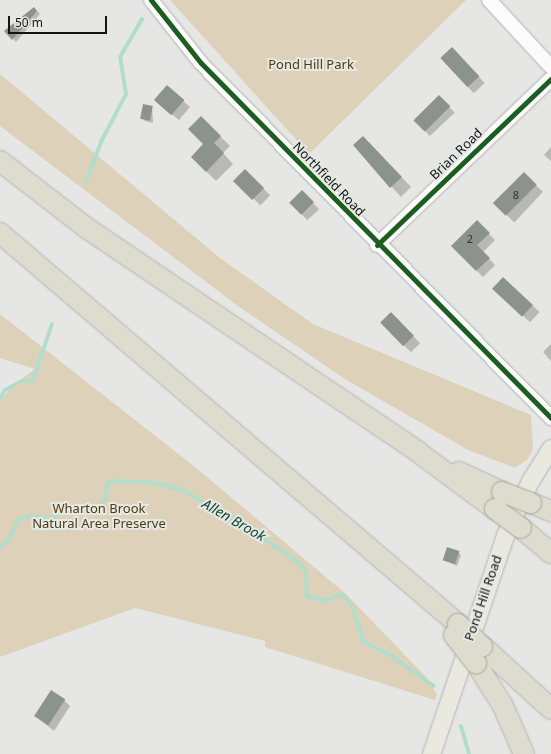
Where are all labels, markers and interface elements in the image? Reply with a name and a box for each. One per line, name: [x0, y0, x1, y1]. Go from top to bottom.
scale bar: [10, 8, 109, 34]
text: 50 m: [15, 14, 43, 31]
park label: Pond Hill Park: [268, 56, 354, 72]
street label: Brian Road: [426, 125, 486, 183]
street label: Northfield Road: [290, 139, 368, 219]
house number: 8: [513, 188, 519, 202]
house number: 2: [467, 232, 473, 246]
water label: Allen Brook: [199, 495, 269, 545]
park label: Wharton Brook Natural Area Preserve: [32, 501, 166, 532]
street label: Pond Hill Road: [461, 553, 505, 643]

